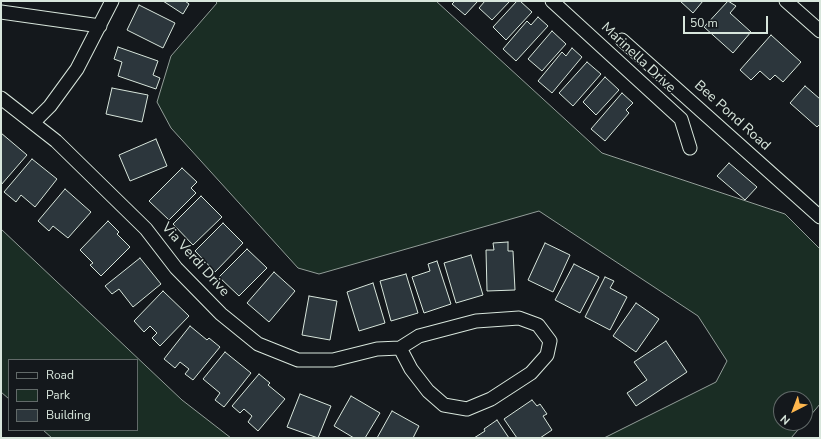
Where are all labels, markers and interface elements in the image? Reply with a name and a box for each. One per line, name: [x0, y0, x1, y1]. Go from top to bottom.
scale bar: [685, 8, 770, 34]
text: 50 m: [690, 15, 718, 31]
street label: Marinella Drive: [597, 19, 679, 97]
street label: Bee Pond Road: [690, 77, 774, 155]
street label: Via Verdi Drive: [158, 220, 232, 300]
legend: [8, 359, 138, 431]
text: Road: [46, 367, 74, 383]
text: Park: [46, 387, 70, 403]
north arrow: [773, 391, 813, 431]
text: Building: [46, 407, 91, 423]
text: N: [777, 411, 793, 428]

